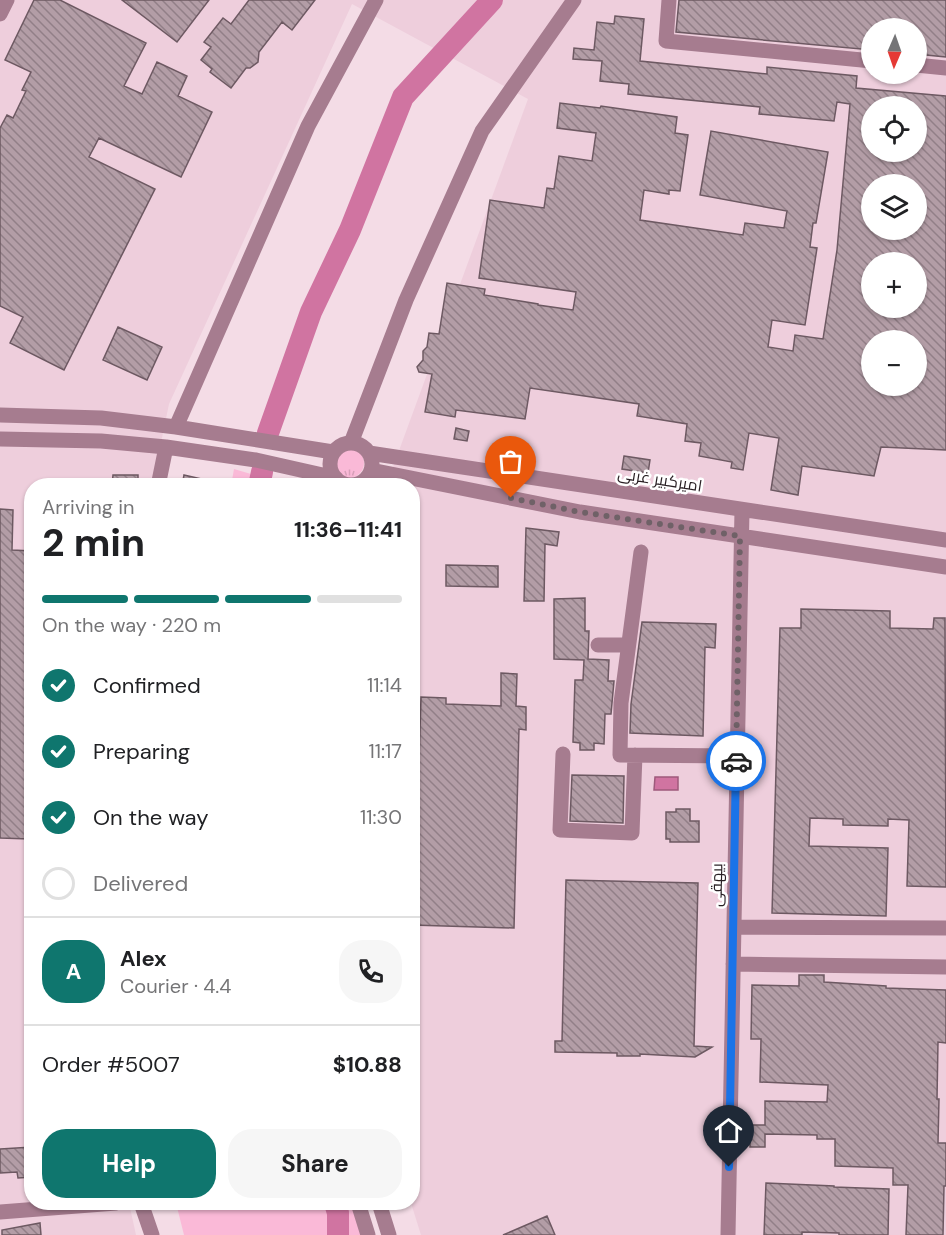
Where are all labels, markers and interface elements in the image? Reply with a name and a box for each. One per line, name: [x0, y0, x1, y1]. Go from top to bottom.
north arrow: [861, 18, 927, 84]
map controls: [861, 18, 927, 396]
button: locate: [861, 96, 927, 162]
button: layers: [861, 174, 927, 240]
button: +: [861, 252, 927, 318]
button: −: [861, 330, 927, 396]
pin: [485, 436, 536, 498]
icon: bag: [494, 445, 527, 478]
street label: امیرکبیر غربی: [616, 462, 704, 497]
text: Arriving in: [42, 494, 134, 520]
text: 11:36–11:41: [294, 515, 402, 544]
text: 2 min: [42, 517, 145, 568]
text: On the way · 220 m: [42, 612, 221, 638]
icon: check: [42, 669, 75, 702]
text: Confirmed: [93, 671, 201, 700]
text: 11:14: [367, 672, 402, 698]
courier: [706, 731, 766, 791]
icon: check: [42, 735, 75, 768]
text: Preparing: [93, 737, 190, 766]
text: 11:17: [369, 738, 402, 764]
icon: car: [720, 745, 753, 778]
icon: check: [42, 801, 75, 834]
text: On the way: [93, 803, 208, 832]
text: 11:30: [360, 804, 402, 830]
street label: بیهقی: [706, 863, 727, 907]
text: Delivered: [93, 869, 188, 898]
button: phone: [339, 940, 402, 1003]
text: Alex: [120, 944, 167, 973]
text: A: [66, 957, 81, 986]
text: Courier · 4.4: [120, 973, 231, 999]
text: Order #5007: [42, 1050, 180, 1079]
text: $10.88: [333, 1050, 402, 1079]
pin: [703, 1105, 754, 1167]
icon: home: [712, 1114, 745, 1147]
button: Help: [42, 1129, 216, 1198]
button: Share: [228, 1129, 402, 1198]

